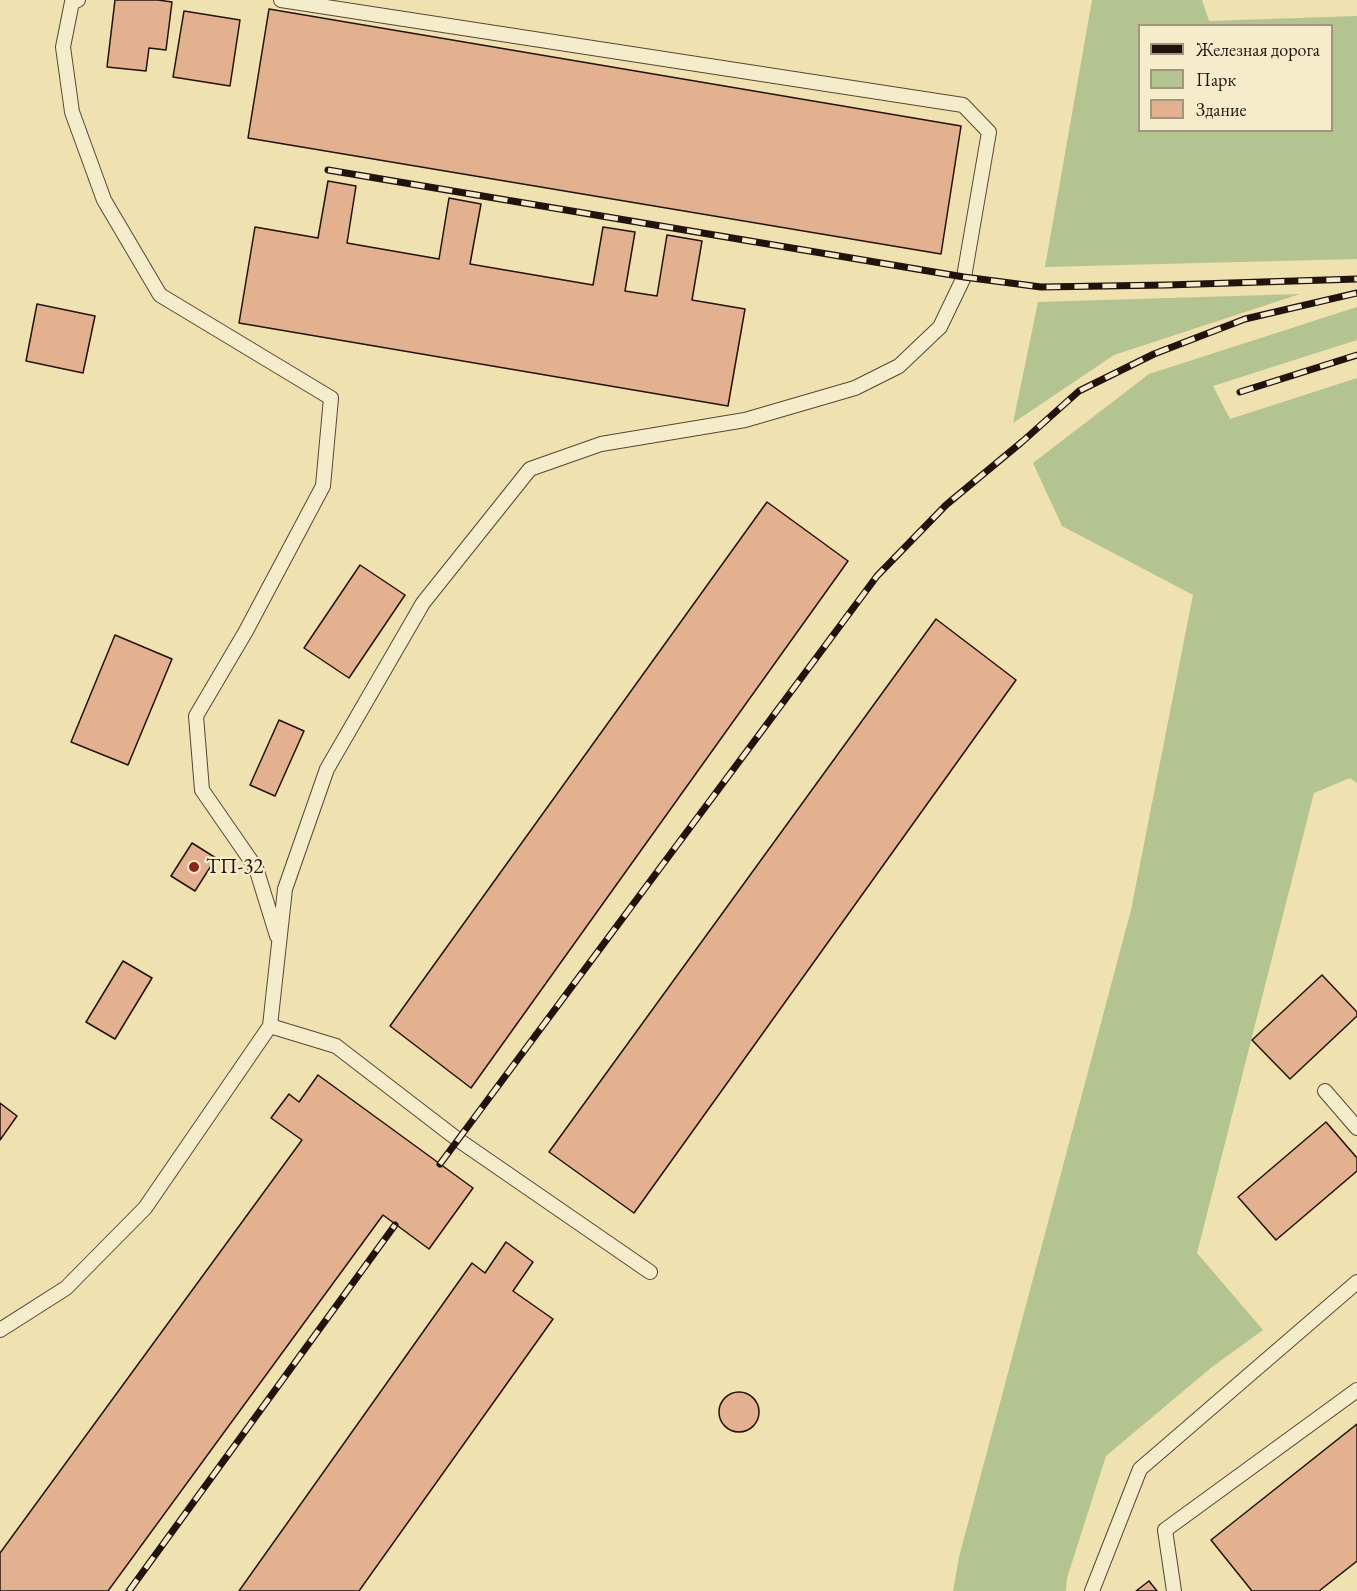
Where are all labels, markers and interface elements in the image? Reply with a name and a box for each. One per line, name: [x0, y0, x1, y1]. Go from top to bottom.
legend: [1138, 24, 1333, 132]
text: Железная дорога: [1196, 38, 1320, 61]
text: Парк: [1196, 68, 1236, 91]
text: Здание: [1196, 98, 1246, 121]
place label: ТП-32: [206, 854, 263, 880]
marker: ТП-32: [187, 860, 201, 874]

